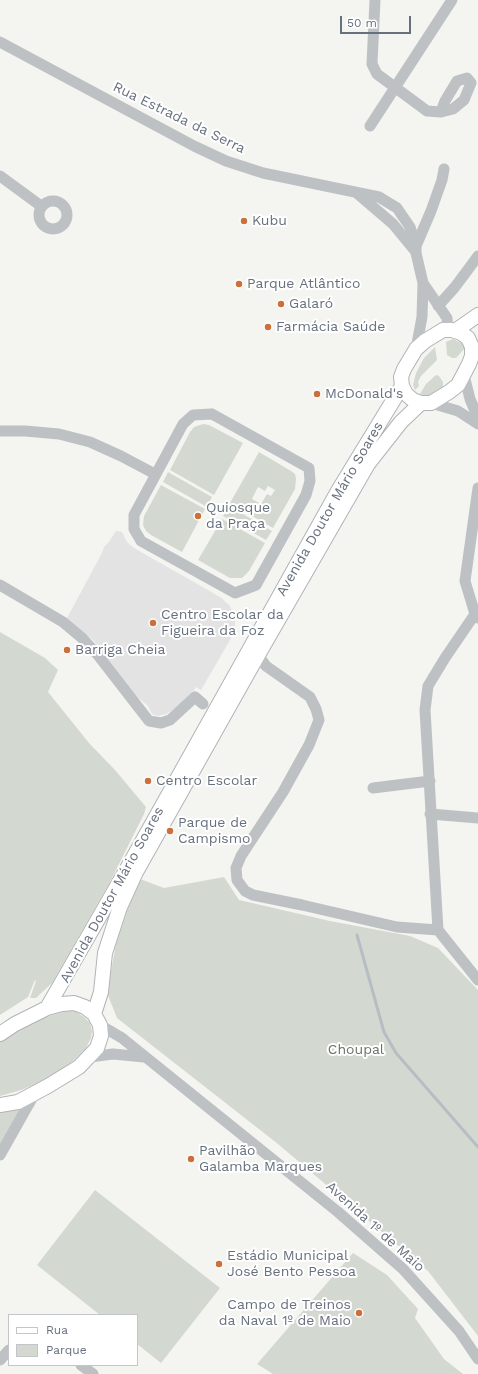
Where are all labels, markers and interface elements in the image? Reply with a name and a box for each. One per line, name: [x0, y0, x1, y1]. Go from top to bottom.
scale bar: [342, 8, 413, 34]
text: 50 m: [347, 16, 377, 30]
street label: Rua Estrada da Serra: [110, 79, 248, 157]
place label: Kubu: [252, 213, 287, 229]
marker: Kubu: [239, 216, 249, 226]
place label: Parque Atlântico: [247, 276, 360, 292]
marker: Parque Atlântico: [234, 279, 244, 289]
place label: Galaró: [289, 296, 333, 312]
marker: Galaró: [276, 299, 286, 309]
place label: Farmácia Saúde: [276, 319, 385, 335]
marker: Farmácia Saúde: [263, 322, 273, 332]
place label: McDonald's: [325, 386, 403, 402]
marker: McDonald's: [312, 389, 322, 399]
street label: Avenida Doutor Mário Soares: [273, 419, 387, 599]
place label: Quiosque da Praça: [206, 500, 270, 532]
marker: Quiosque da Praça: [193, 511, 203, 521]
place label: Centro Escolar da Figueira da Foz: [161, 607, 284, 640]
marker: Centro Escolar da Figueira da Foz: [148, 618, 158, 628]
place label: Barriga Cheia: [75, 642, 165, 658]
marker: Barriga Cheia: [62, 645, 72, 655]
place label: Centro Escolar: [156, 773, 257, 789]
marker: Centro Escolar: [143, 776, 153, 786]
street label: Avenida Doutor Mário Soares: [57, 804, 167, 986]
place label: Parque de Campismo: [178, 815, 250, 848]
marker: Parque de Campismo: [165, 826, 175, 836]
park label: Choupal: [328, 1042, 384, 1058]
place label: Pavilhão Galamba Marques: [199, 1143, 322, 1176]
marker: Pavilhão Galamba Marques: [186, 1154, 196, 1164]
street label: Avenida 1º de Maio: [322, 1178, 428, 1276]
place label: Estádio Municipal José Bento Pessoa: [227, 1248, 356, 1280]
marker: Estádio Municipal José Bento Pessoa: [214, 1259, 224, 1269]
place label: Campo de Treinos da Naval 1º de Maio: [219, 1297, 351, 1330]
marker: Campo de Treinos da Naval 1º de Maio: [354, 1308, 364, 1318]
legend: [8, 1314, 138, 1366]
text: Rua: [46, 1323, 68, 1337]
text: Parque: [46, 1343, 87, 1357]

